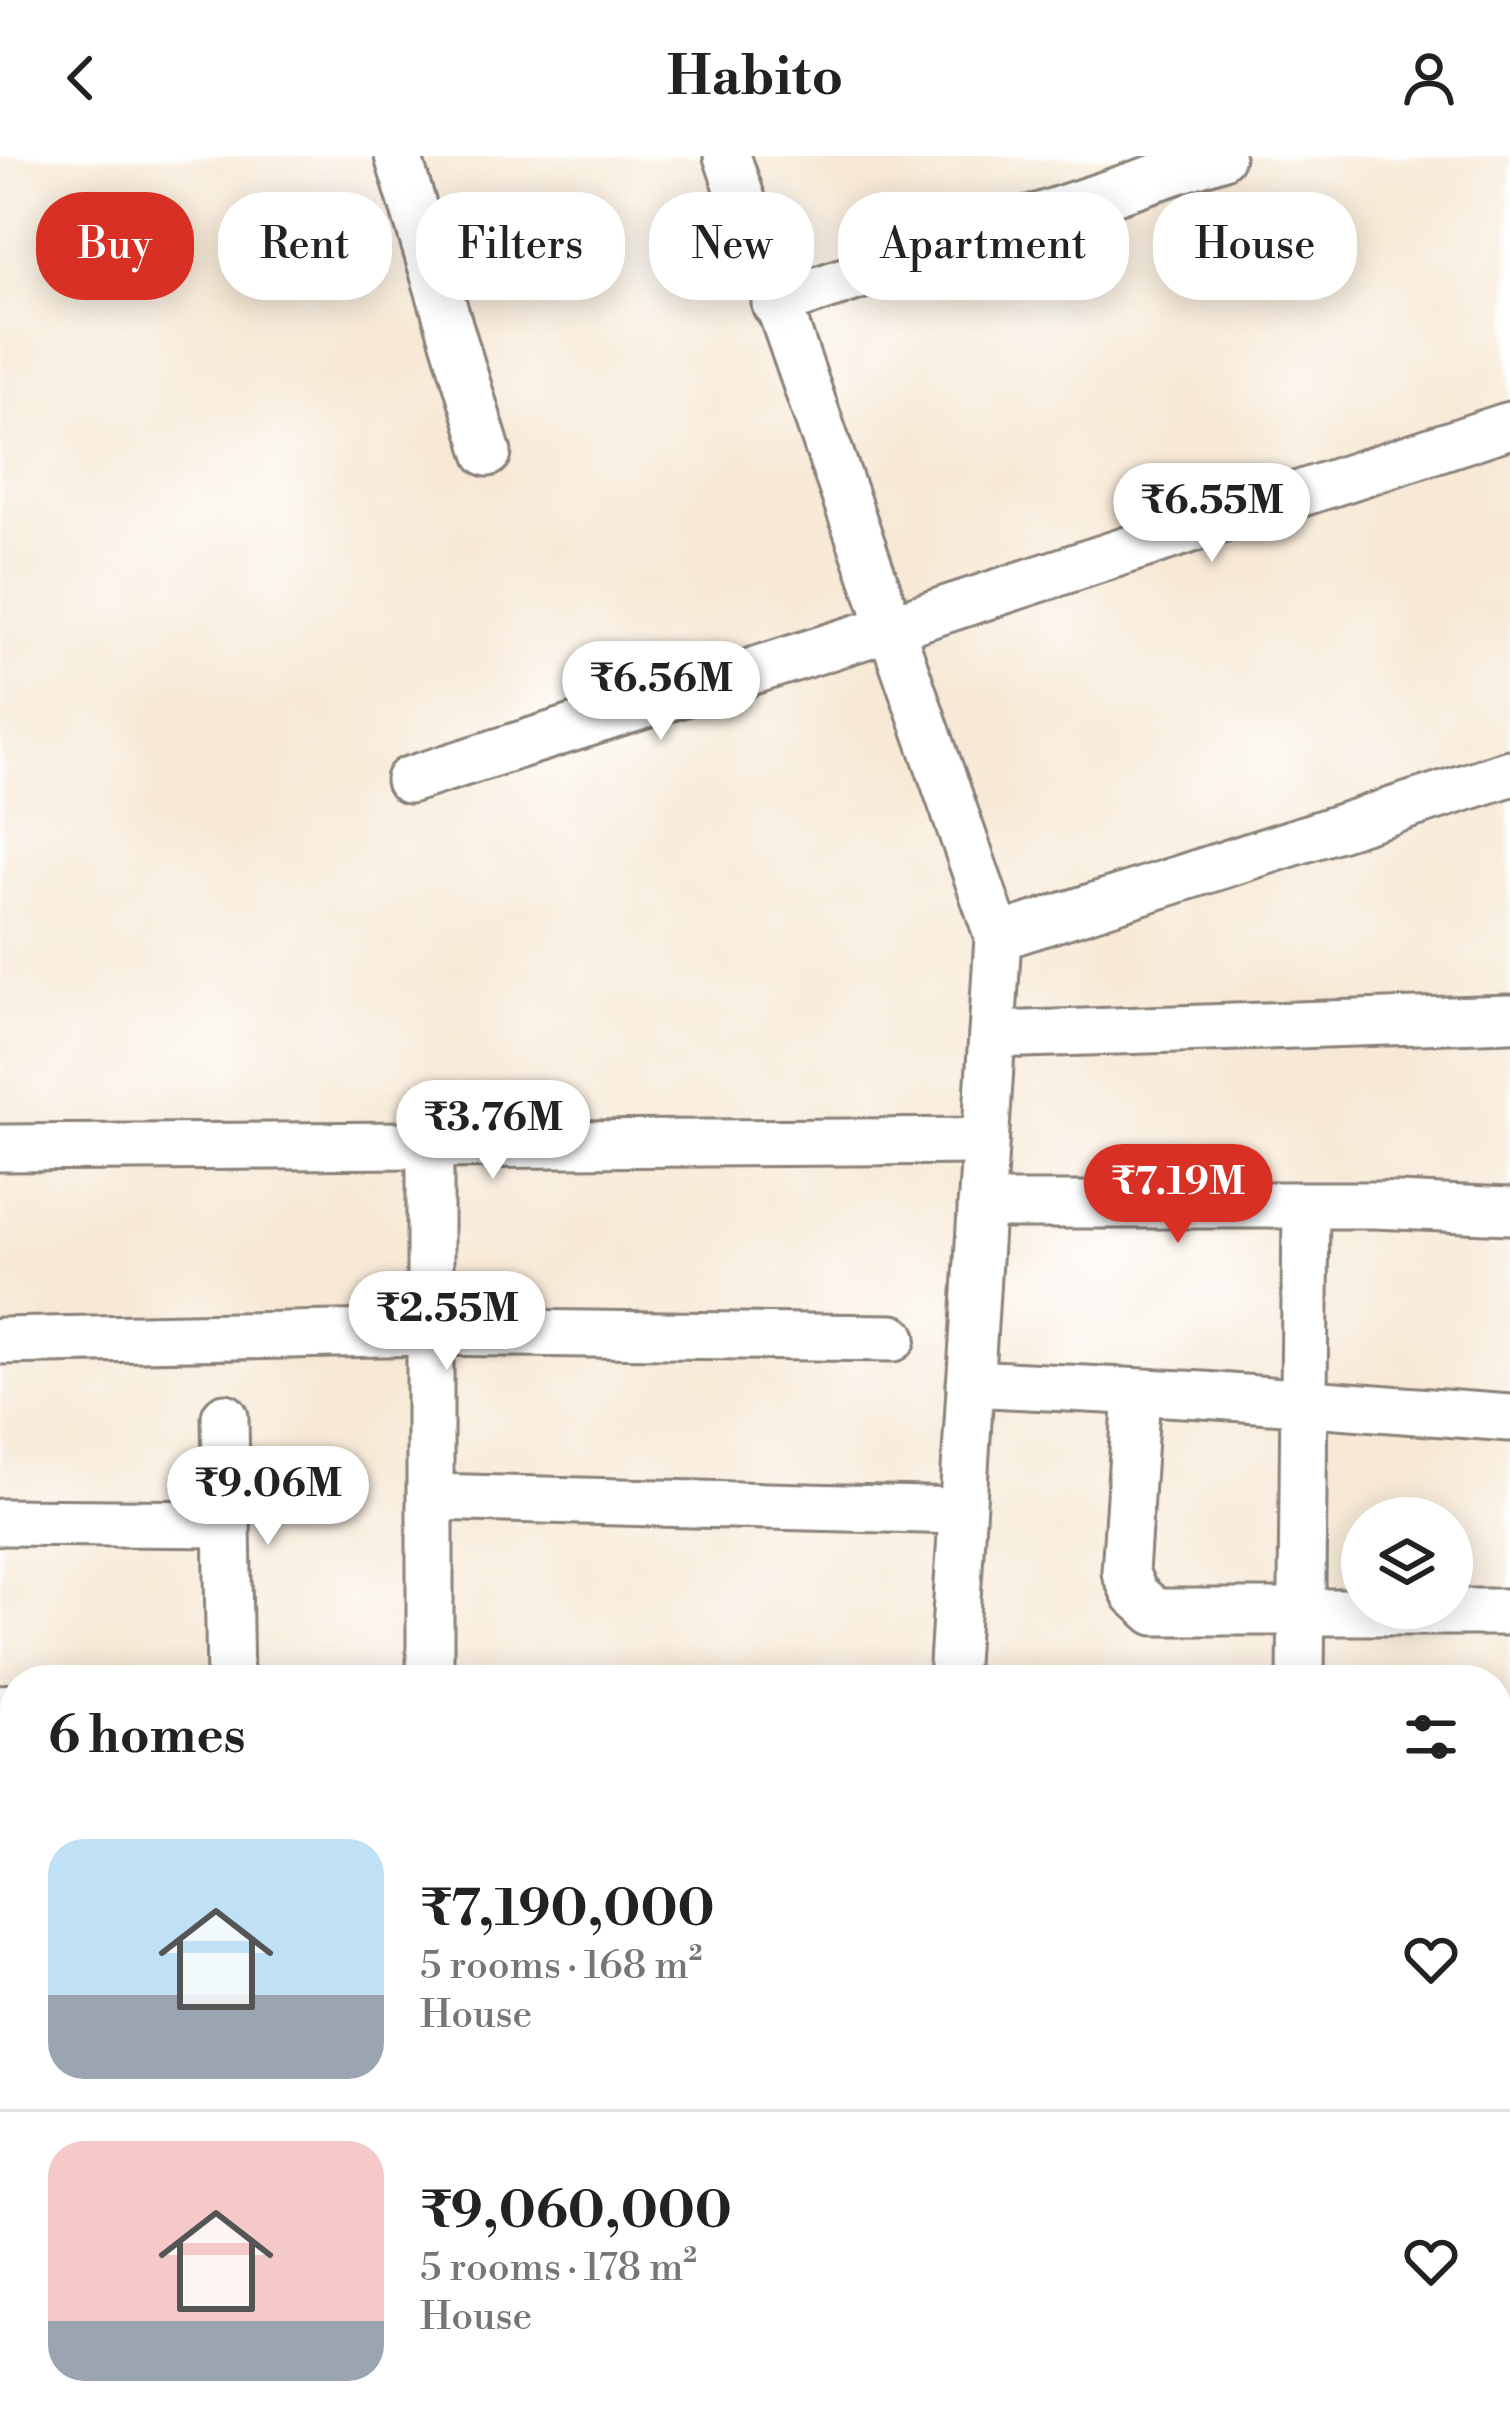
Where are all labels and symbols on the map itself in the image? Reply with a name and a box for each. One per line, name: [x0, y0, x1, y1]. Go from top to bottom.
pin: ₹6.55M: [1114, 463, 1310, 565]
pin: ₹6.56M: [563, 641, 759, 743]
pin: ₹3.76M: [395, 1080, 591, 1182]
pin: ₹7.19M: [1080, 1144, 1276, 1246]
pin: ₹2.55M: [349, 1271, 545, 1373]
pin: ₹9.06M: [170, 1446, 366, 1548]

